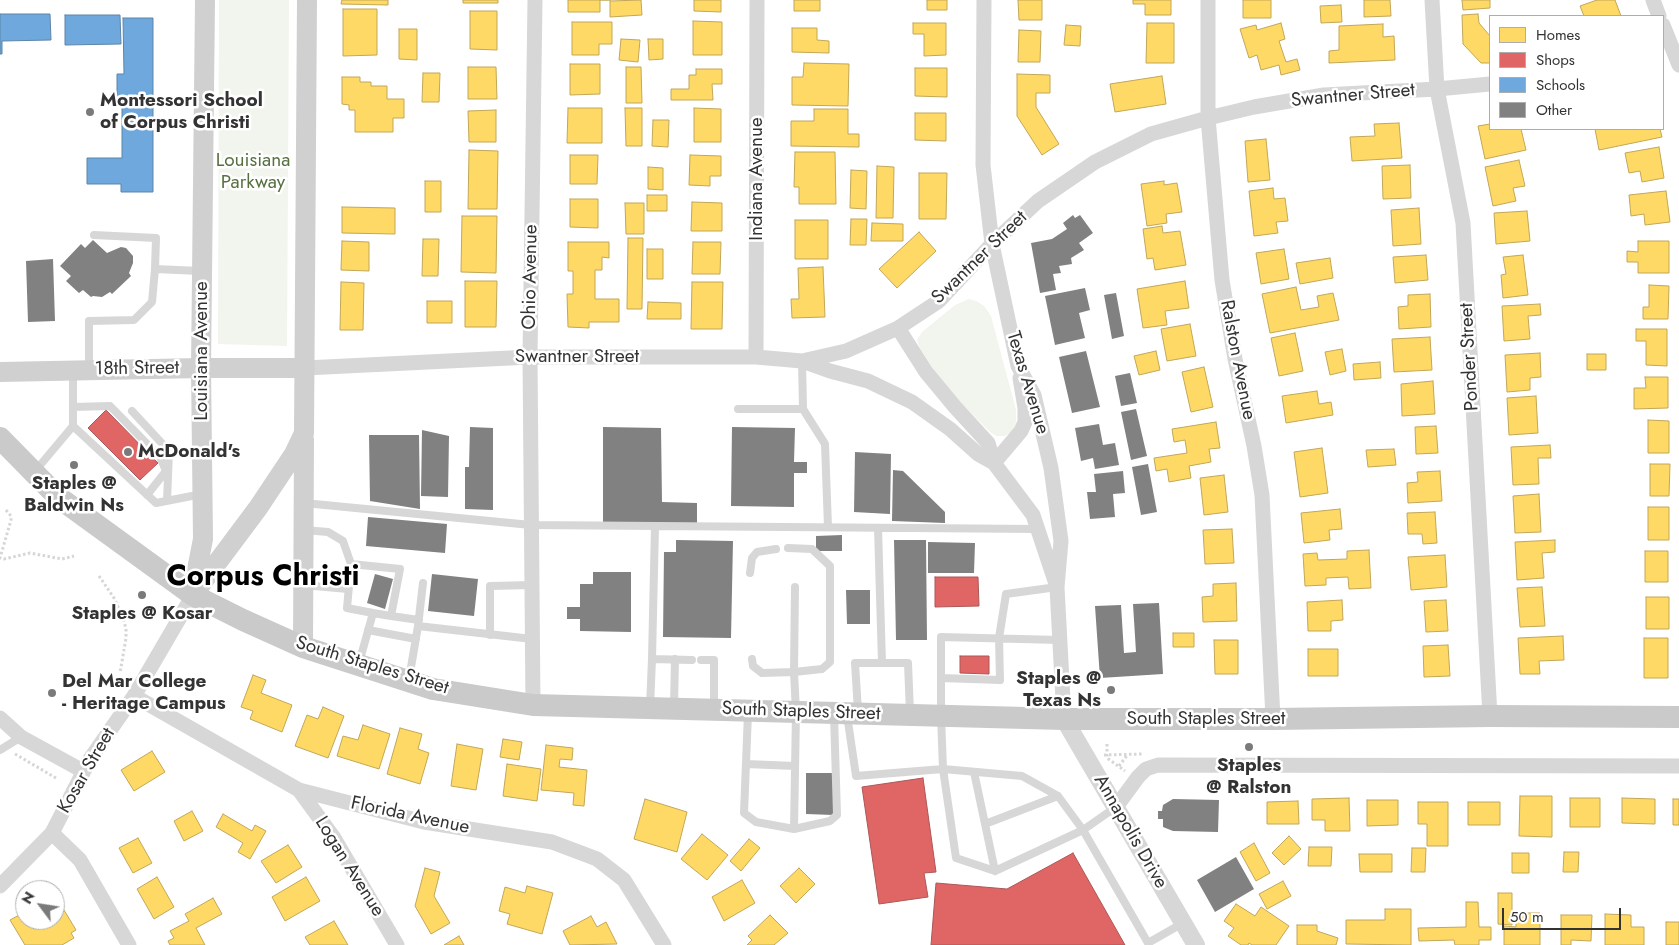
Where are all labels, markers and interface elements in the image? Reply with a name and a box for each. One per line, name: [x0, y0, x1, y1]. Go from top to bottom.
legend: [1489, 15, 1664, 130]
text: Homes: [1536, 24, 1580, 46]
text: Shops: [1536, 49, 1575, 71]
text: Schools: [1536, 74, 1585, 96]
street label: Swantner Street: [1290, 79, 1416, 113]
place label: Montessori School of Corpus Christi: [100, 90, 263, 134]
text: Other: [1536, 99, 1572, 121]
marker: Montessori School of Corpus Christi: [84, 106, 96, 118]
street label: Indiana Avenue: [746, 117, 768, 241]
park label: Louisiana Parkway: [216, 150, 290, 194]
street label: Swantner Street: [927, 207, 1033, 309]
street label: Ohio Avenue: [519, 224, 543, 330]
street label: Louisiana Avenue: [191, 281, 213, 421]
street label: Ralston Avenue: [1214, 298, 1260, 422]
street label: Ponder Street: [1456, 302, 1484, 412]
street label: Texas Avenue: [1001, 329, 1053, 437]
street label: Swantner Street: [515, 346, 639, 368]
street label: 18th Street: [95, 357, 179, 381]
place label: McDonald's: [138, 441, 240, 463]
marker: McDonald's: [122, 446, 134, 458]
marker: Staples @ Baldwin Ns: [68, 459, 80, 471]
place label: Staples @ Baldwin Ns: [24, 473, 124, 517]
district label: Corpus Christi: [166, 561, 360, 595]
marker: Staples @ Kosar: [136, 589, 148, 601]
place label: Staples @ Kosar: [71, 603, 213, 625]
street label: South Staples Street: [293, 632, 451, 700]
place label: Staples @ Texas Ns: [1016, 668, 1101, 712]
place label: Del Mar College - Heritage Campus: [62, 671, 226, 715]
marker: Staples @ Texas Ns: [1105, 684, 1117, 696]
marker: Del Mar College - Heritage Campus: [46, 687, 58, 699]
street label: South Staples Street: [721, 698, 881, 726]
street label: South Staples Street: [1127, 708, 1285, 730]
street label: Kosar Street: [53, 724, 121, 818]
marker: Staples @ Ralston: [1243, 741, 1255, 753]
place label: Staples @ Ralston: [1207, 755, 1291, 799]
street label: Annapolis Drive: [1088, 771, 1172, 893]
street label: Florida Avenue: [349, 792, 471, 840]
street label: Logan Avenue: [309, 813, 389, 921]
north arrow: [15, 880, 65, 930]
text: N: [17, 888, 39, 908]
scale bar: [1504, 898, 1623, 930]
text: 50 m: [1510, 906, 1544, 928]

